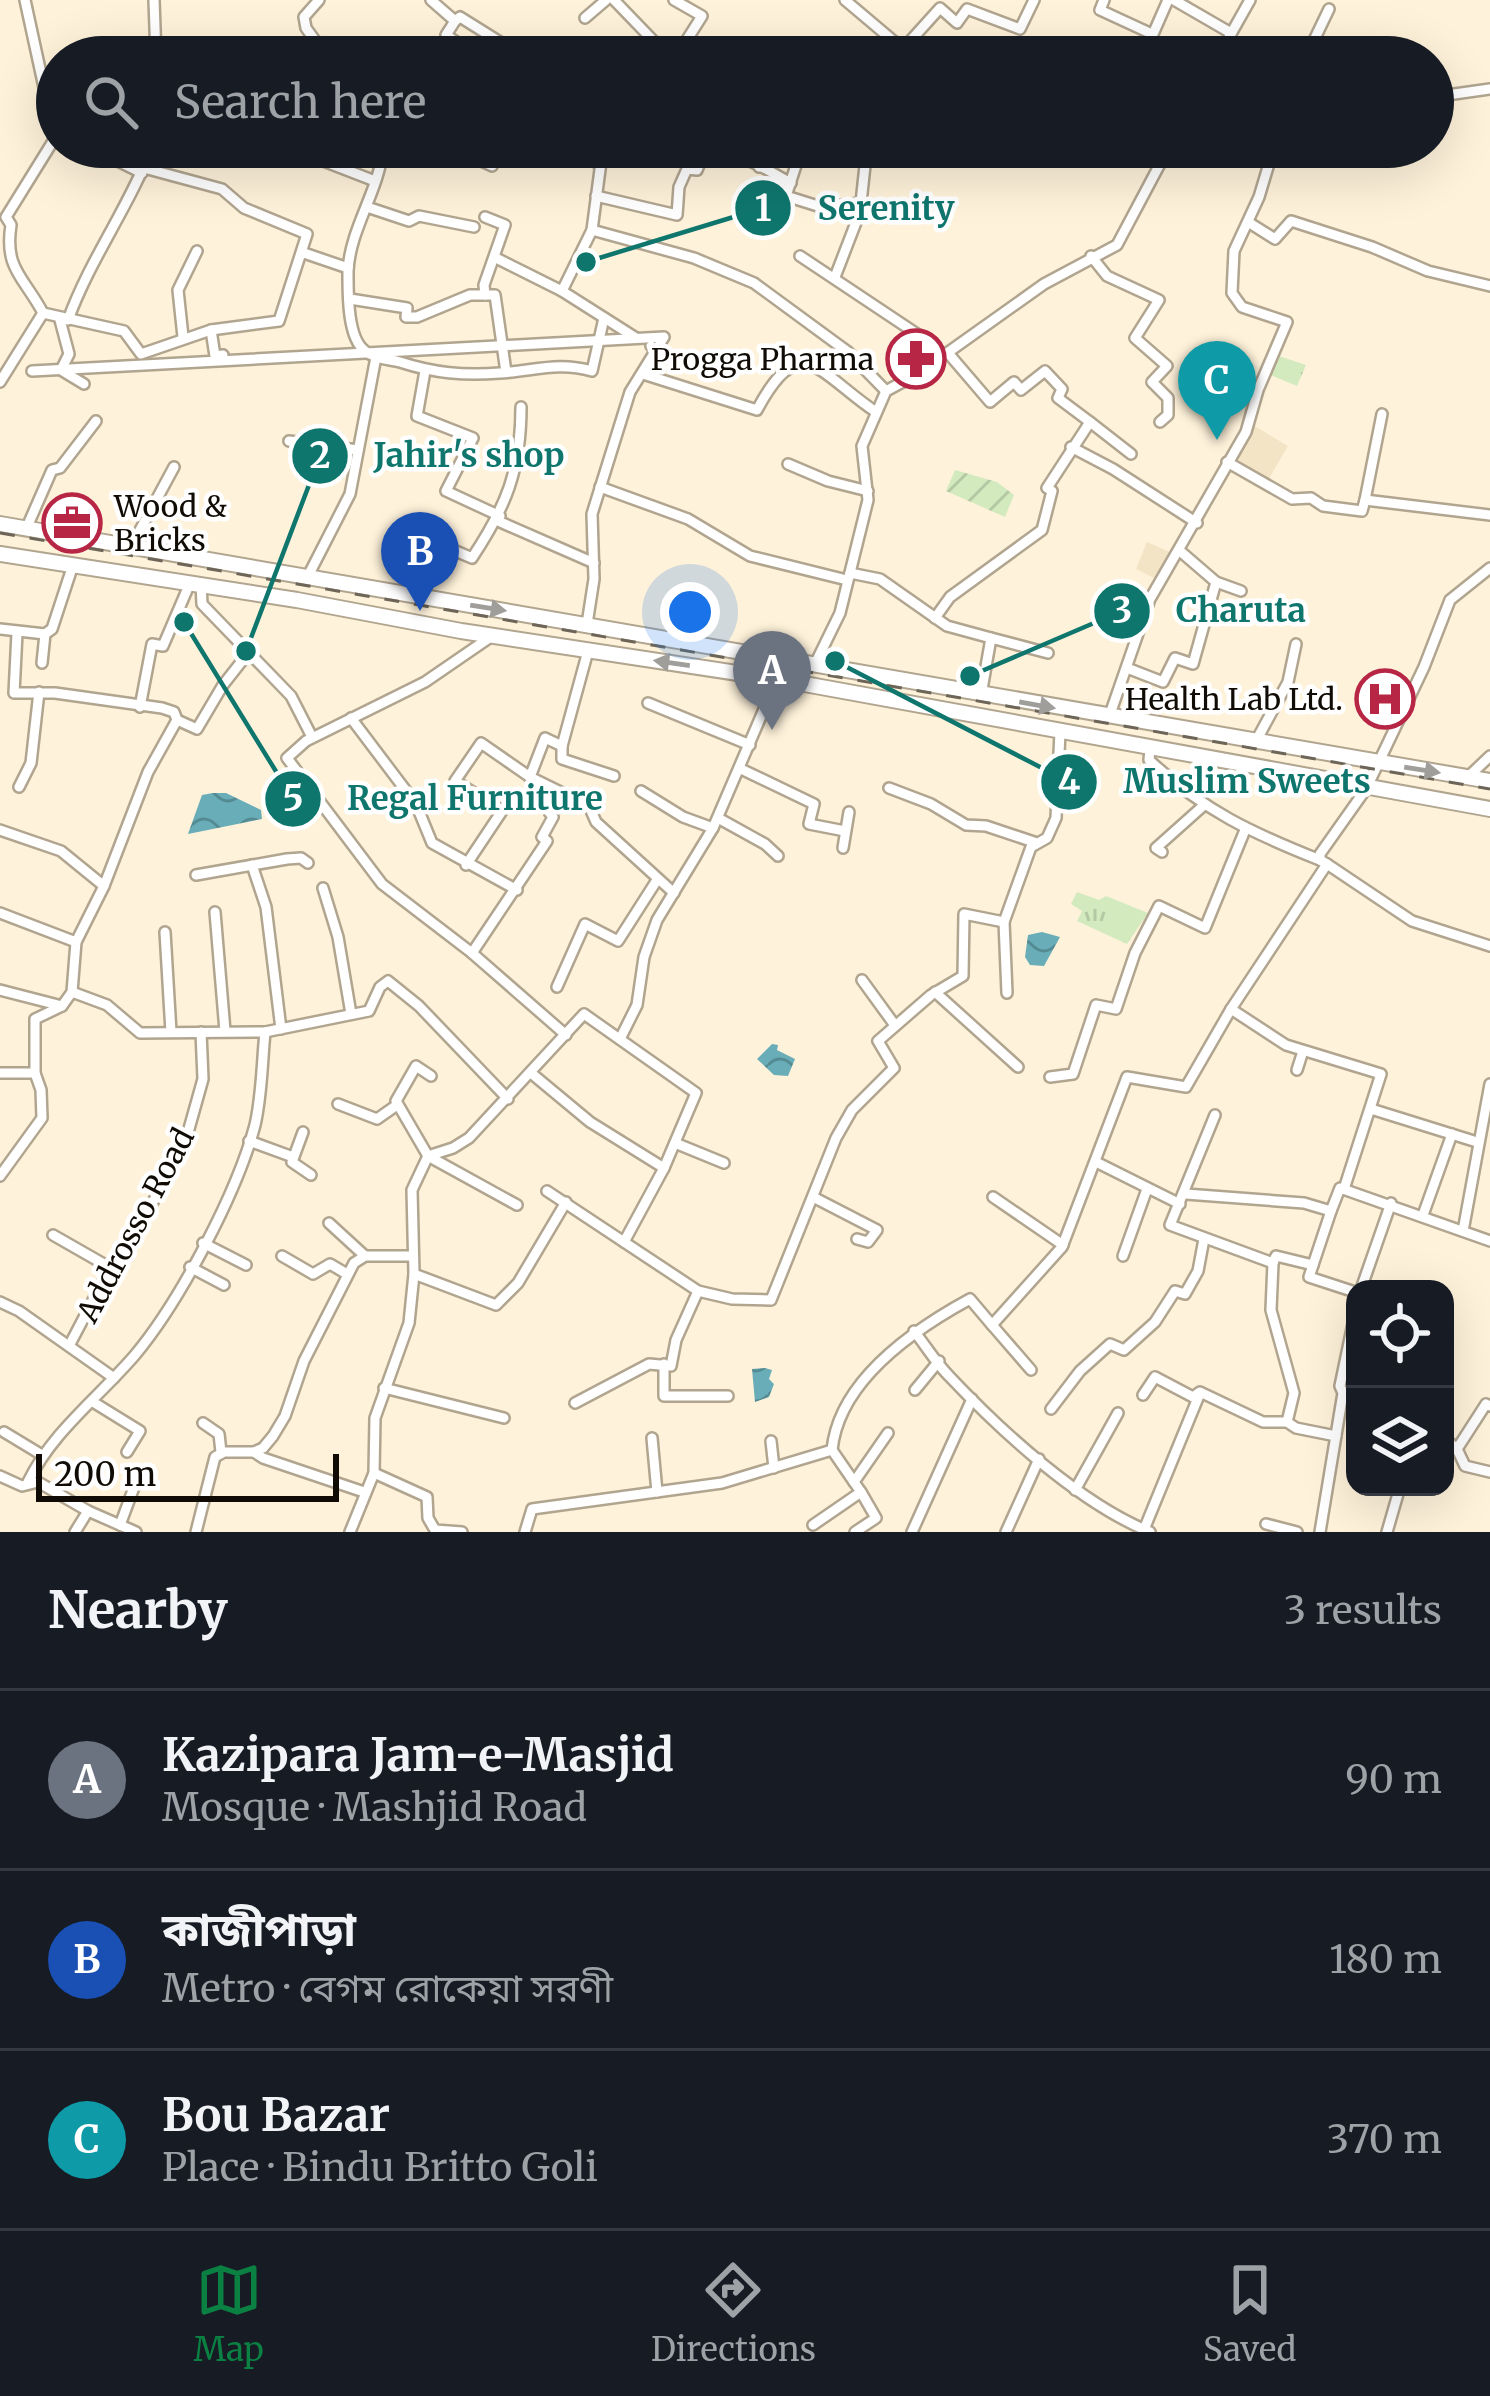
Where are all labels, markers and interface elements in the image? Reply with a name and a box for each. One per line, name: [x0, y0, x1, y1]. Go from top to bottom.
search box: [36, 36, 1454, 168]
icon: search: [78, 69, 144, 135]
text: Search here: [174, 74, 426, 130]
callout: Serenity: [733, 174, 978, 243]
text: 1: [755, 186, 771, 231]
text: Serenity: [818, 188, 955, 229]
pharmacy icon: Progga Pharma: [885, 328, 947, 390]
place label: Progga Pharma: [651, 340, 874, 378]
pin: C: [1178, 341, 1256, 440]
callout: Jahir's shop: [290, 421, 589, 490]
text: 2: [309, 433, 331, 478]
text: Jahir's shop: [373, 435, 564, 476]
place label: Wood & Bricks: [113, 487, 227, 559]
office icon: Wood & Bricks: [41, 492, 103, 554]
pin: B: [381, 512, 459, 611]
callout: Charuta: [1092, 576, 1330, 645]
your location: [660, 582, 720, 642]
text: 3: [1112, 588, 1132, 633]
text: Charuta: [1176, 590, 1306, 631]
one-way arrow: [469, 600, 507, 618]
pin: A: [733, 631, 811, 730]
one-way arrow: [653, 653, 690, 672]
hospital icon: Health Lab Ltd.: [1354, 668, 1416, 730]
place label: Health Lab Ltd.: [1125, 680, 1343, 718]
one-way arrow: [1019, 696, 1057, 714]
callout: Muslim Sweets: [1039, 747, 1395, 816]
text: 4: [1058, 759, 1081, 804]
text: Muslim Sweets: [1123, 761, 1371, 802]
one-way arrow: [1403, 761, 1441, 780]
callout: Regal Furniture: [263, 764, 627, 833]
text: 5: [282, 776, 304, 821]
text: Regal Furniture: [347, 778, 603, 819]
street label: Addrosso Road: [67, 1121, 202, 1329]
map controls: [1346, 1280, 1454, 1496]
button: locate: [1346, 1280, 1454, 1388]
button: layers: [1346, 1388, 1454, 1496]
scale bar: [36, 1448, 339, 1501]
text: 200 m: [54, 1454, 156, 1495]
text: Nearby: [48, 1578, 228, 1642]
text: 3 results: [1284, 1586, 1442, 1635]
text: Kazipara Jam-e-Masjid: [162, 1727, 674, 1783]
text: A: [73, 1755, 101, 1804]
text: 90 m: [1345, 1755, 1442, 1804]
text: Mosque · Mashjid Road: [162, 1783, 587, 1832]
text: কাজীপাড়া: [162, 1902, 356, 1958]
text: B: [73, 1935, 101, 1984]
text: 180 m: [1329, 1935, 1442, 1984]
text: Metro · বেগম রোকেয়া সরণী: [162, 1964, 613, 2013]
text: Bou Bazar: [162, 2087, 390, 2143]
text: C: [74, 2115, 100, 2164]
text: 370 m: [1327, 2115, 1442, 2164]
text: Place · Bindu Britto Goli: [162, 2143, 598, 2192]
tab: Map: [194, 2257, 264, 2370]
tab: Directions: [651, 2257, 816, 2370]
tab: Saved: [1203, 2257, 1296, 2370]

